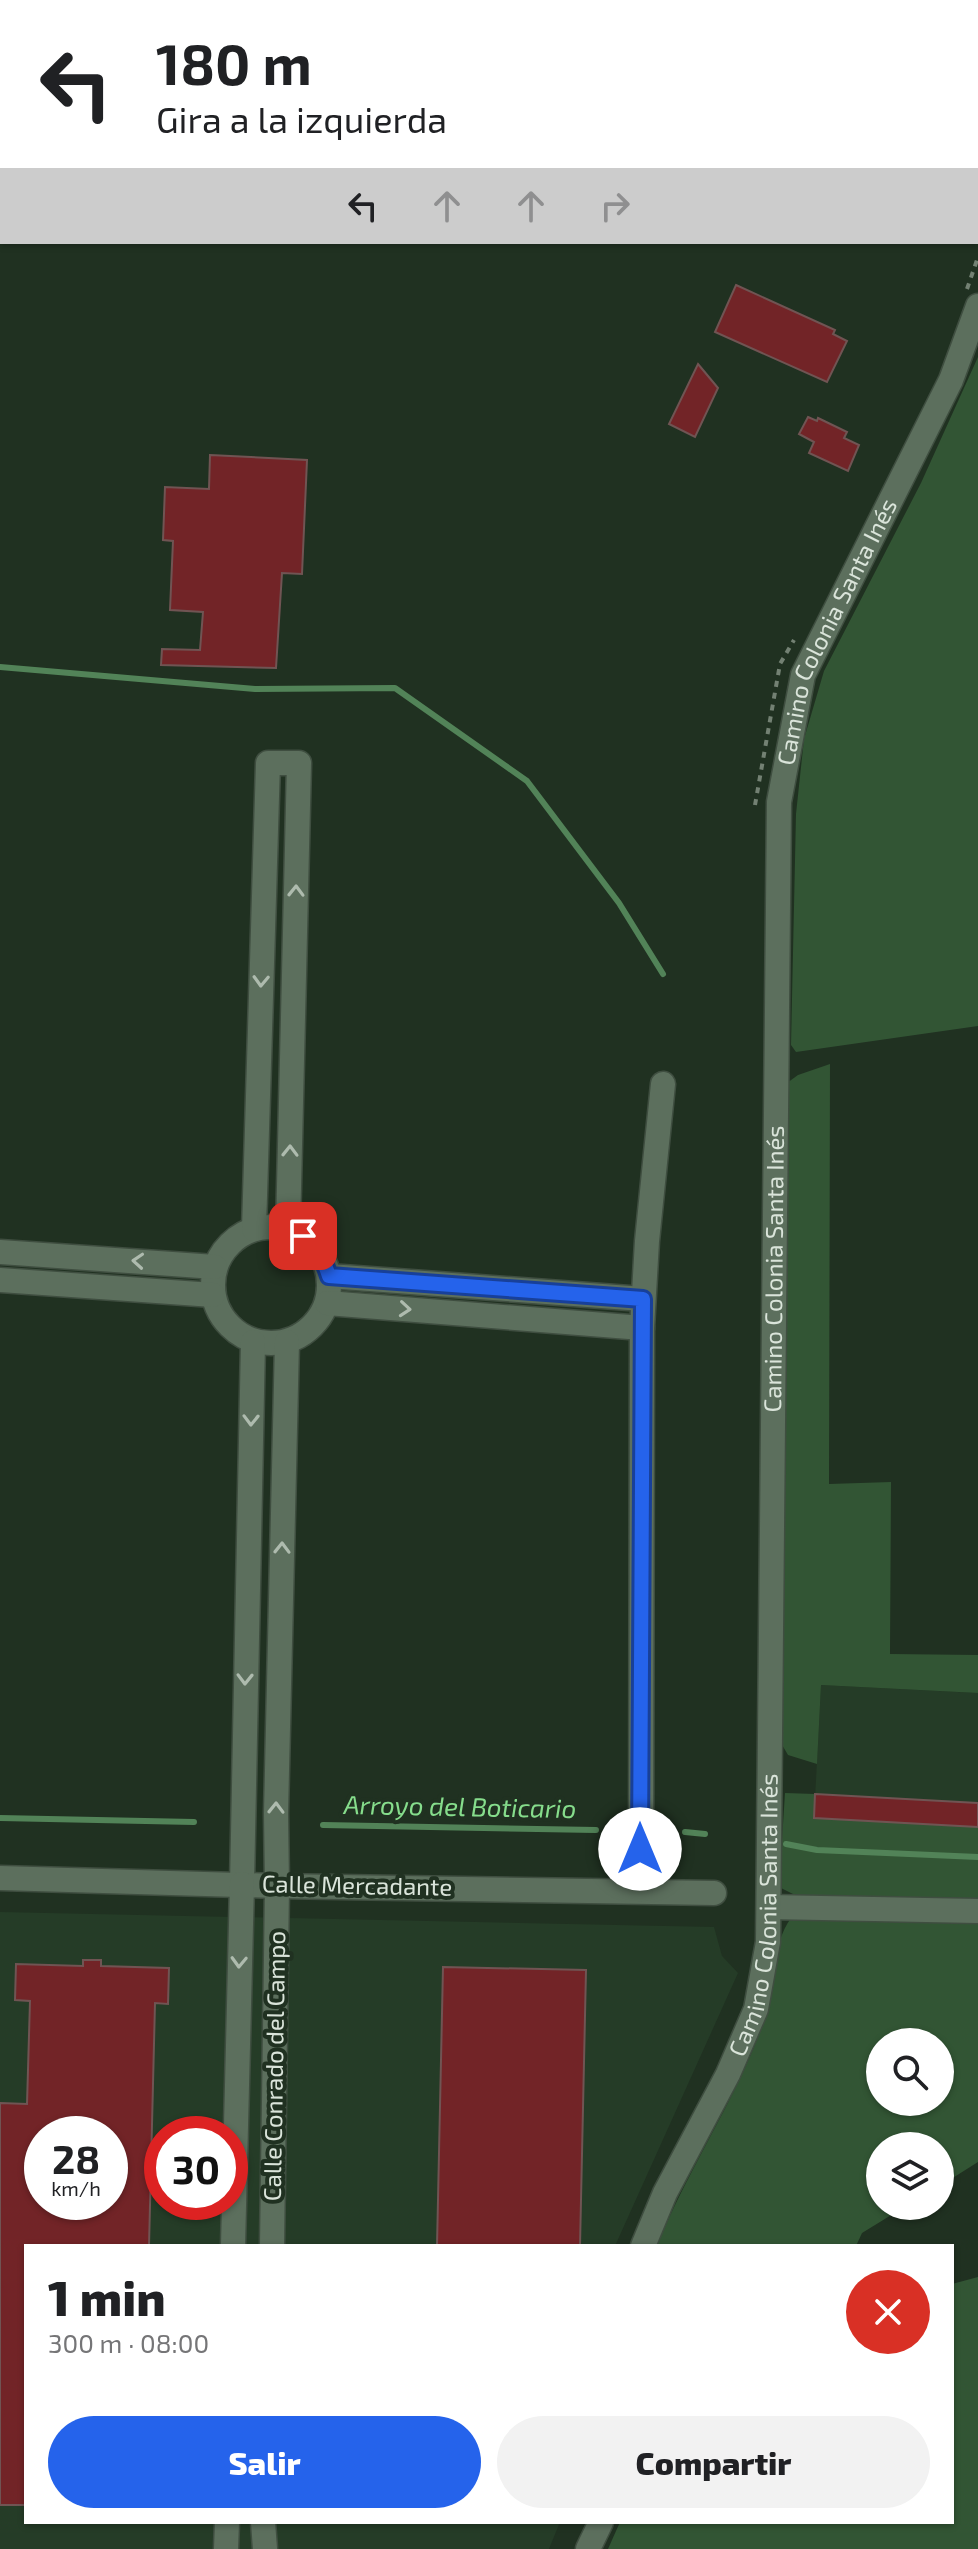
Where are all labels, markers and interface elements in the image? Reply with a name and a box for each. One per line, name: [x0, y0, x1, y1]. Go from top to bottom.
text: 180 m: [156, 29, 312, 96]
icon: left: [24, 32, 128, 136]
text: Gira a la izquierda: [156, 97, 447, 140]
icon: left: [341, 184, 385, 228]
icon: ahead: [425, 184, 469, 228]
icon: ahead: [509, 184, 553, 228]
icon: right: [593, 184, 637, 228]
street label: Camino Colonia Santa Inés: [770, 493, 902, 768]
one-way arrow: [287, 884, 305, 897]
one-way arrow: [253, 975, 270, 988]
street label: Camino Colonia Santa Inés: [757, 1125, 789, 1413]
one-way arrow: [281, 1144, 298, 1157]
pin: [269, 1202, 337, 1270]
icon: arrive: [281, 1214, 325, 1258]
one-way arrow: [131, 1253, 144, 1270]
one-way arrow: [399, 1301, 412, 1318]
one-way arrow: [242, 1414, 260, 1426]
one-way arrow: [273, 1541, 291, 1554]
one-way arrow: [237, 1673, 254, 1686]
street label: Camino Colonia Santa Inés: [721, 1773, 783, 2060]
water label: Arroyo del Boticario: [342, 1788, 577, 1824]
one-way arrow: [267, 1801, 285, 1814]
position arrow: [598, 1807, 682, 1891]
street label: Calle Mercadante: [262, 1868, 452, 1901]
street label: Calle Conrado del Campo: [257, 1931, 290, 2201]
one-way arrow: [231, 1956, 248, 1969]
map controls: [866, 2028, 954, 2220]
button: search: [866, 2028, 954, 2116]
speed limit sign: 30: [144, 2116, 248, 2220]
button: layers: [866, 2132, 954, 2220]
text: 28: [52, 2134, 100, 2182]
text: km/h: [51, 2176, 101, 2200]
text: 1 min: [48, 2268, 166, 2326]
button: close: [846, 2270, 930, 2354]
text: 300 m · 08:00: [48, 2327, 209, 2358]
button: Salir: [48, 2416, 481, 2508]
button: Compartir: [497, 2416, 930, 2508]

